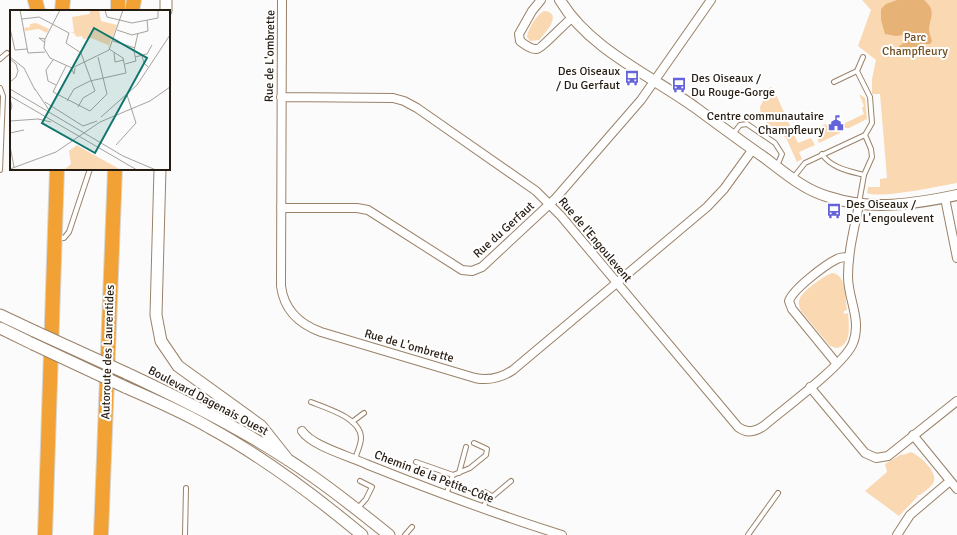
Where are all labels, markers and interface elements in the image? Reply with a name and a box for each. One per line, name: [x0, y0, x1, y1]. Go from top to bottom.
inset map: [10, 10, 170, 170]
street label: Rue de L'ombrette: [262, 10, 278, 102]
park label: Parc Champfleury: [882, 30, 948, 59]
place label: Des Oiseaux / Du Gerfaut: [556, 64, 620, 93]
bus stop icon: Des Oiseaux / Du Gerfaut: [623, 69, 641, 87]
place label: Des Oiseaux / Du Rouge-Gorge: [691, 71, 775, 100]
bus stop icon: Des Oiseaux / Du Rouge-Gorge: [670, 76, 688, 94]
place label: Centre communautaire Champfleury: [707, 109, 824, 138]
public building icon: Centre communautaire Champfleury: [827, 114, 845, 132]
street label: Rue de l'Engoulevent: [555, 194, 635, 286]
place label: Des Oiseaux / De L'engoulevent: [846, 197, 934, 226]
street label: Rue du Gerfaut: [470, 199, 538, 261]
bus stop icon: Des Oiseaux / De L'engoulevent: [825, 202, 843, 220]
street label: Autoroute des Laurentides: [98, 284, 118, 420]
street label: Rue de L'ombrette: [363, 326, 455, 366]
street label: Boulevard Dagenais Ouest: [145, 363, 271, 439]
street label: Chemin de la Petite-Côte: [372, 447, 496, 507]

